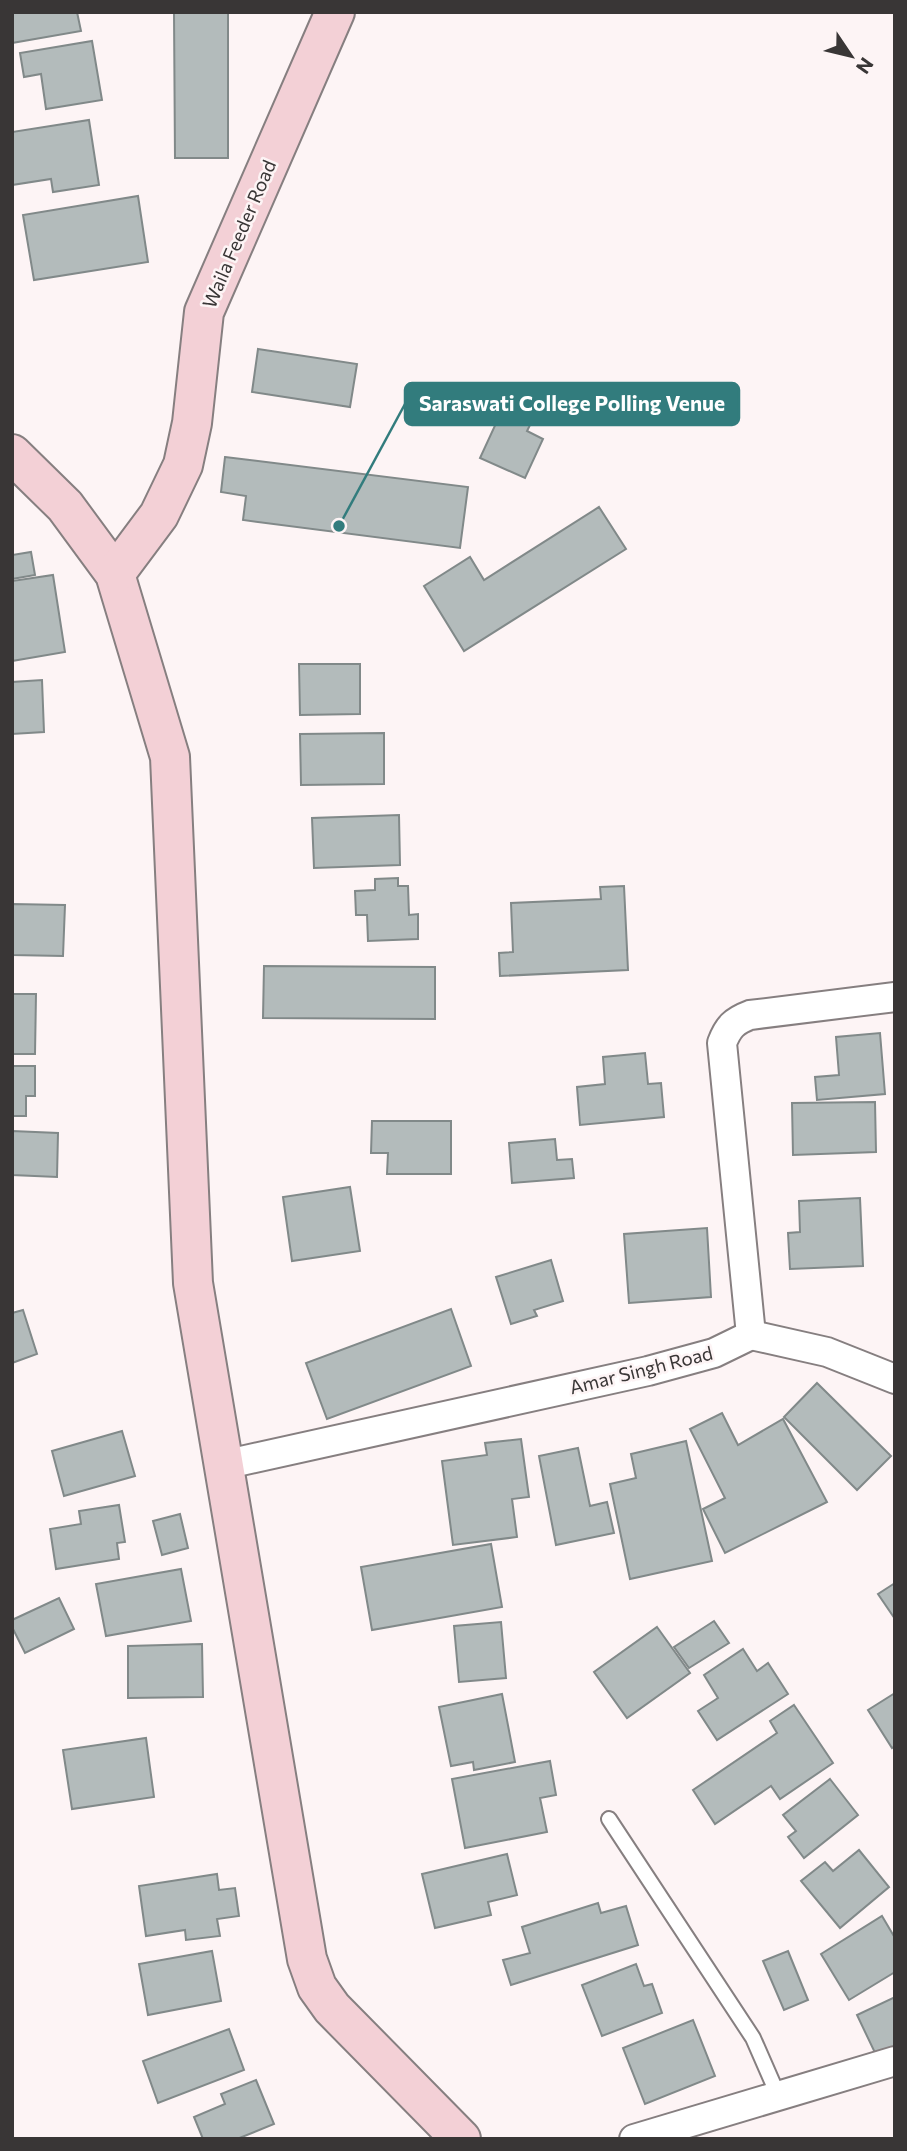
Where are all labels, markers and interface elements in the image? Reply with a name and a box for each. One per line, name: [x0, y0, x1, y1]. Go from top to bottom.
north arrow: [816, 21, 886, 91]
text: N: [852, 54, 879, 78]
street label: Waila Feeder Road: [197, 156, 280, 311]
callout: Saraswati College Polling Venue: [405, 383, 739, 425]
text: Saraswati College Polling Venue: [419, 390, 725, 415]
street label: Amar Singh Road: [567, 1341, 715, 1398]

